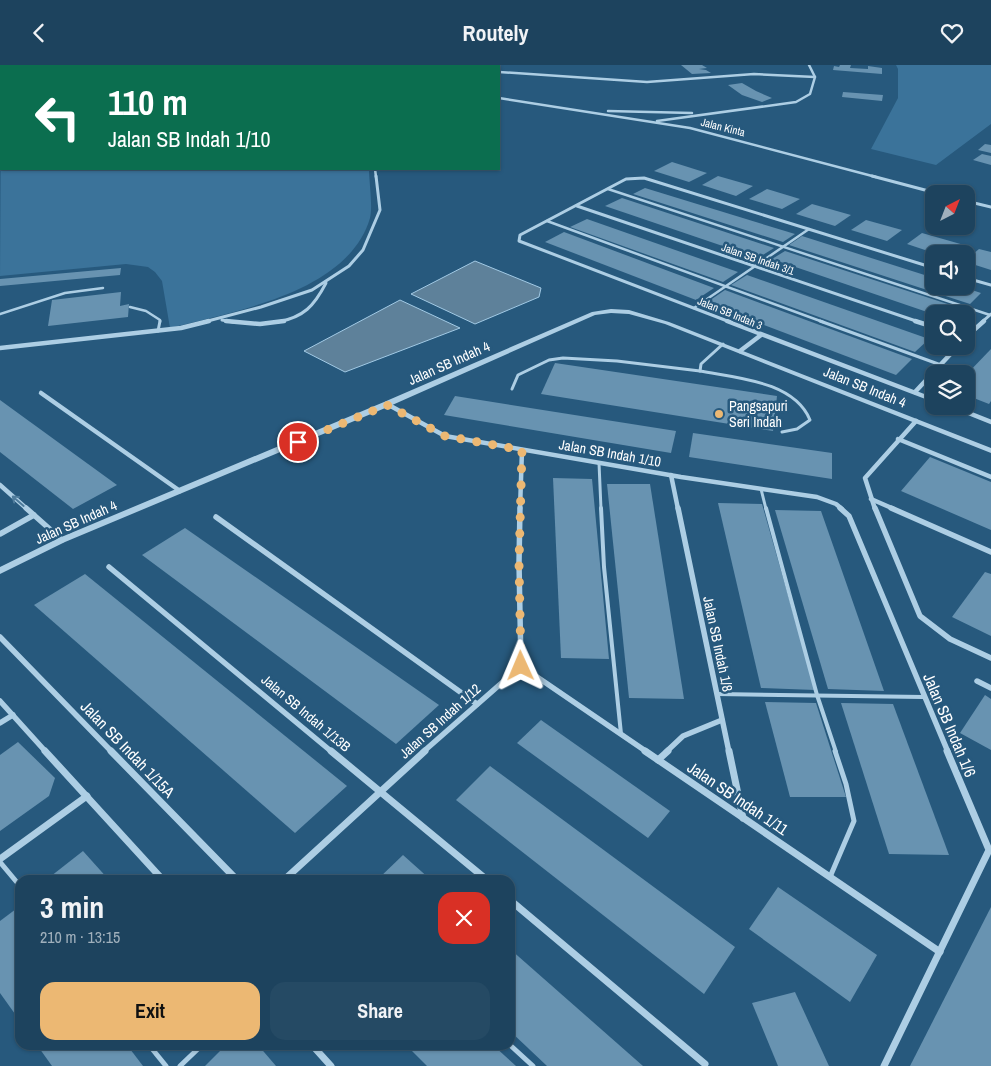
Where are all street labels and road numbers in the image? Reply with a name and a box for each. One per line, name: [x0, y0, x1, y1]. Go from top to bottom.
street label: Jalan Kinta: [699, 115, 747, 139]
street label: Jalan SB Indah 3/1: [720, 240, 796, 278]
street label: Jalan SB Indah 3: [696, 294, 764, 332]
street label: Jalan SB Indah 4: [405, 337, 493, 389]
street label: Jalan SB Indah 4: [821, 362, 909, 412]
street label: Jalan SB Indah 1/10: [558, 435, 662, 471]
street label: Jalan SB Indah 4: [32, 496, 120, 548]
street label: Jalan SB Indah 1/8: [699, 595, 737, 693]
street label: Jalan SB Indah 1/13B: [258, 670, 355, 756]
street label: Jalan SB Indah 1/6: [918, 670, 982, 780]
street label: Jalan SB Indah 1/12: [396, 680, 484, 762]
street label: Jalan SB Indah 1/15A: [76, 696, 180, 802]
street label: Jalan SB Indah 1/11: [683, 756, 793, 840]

